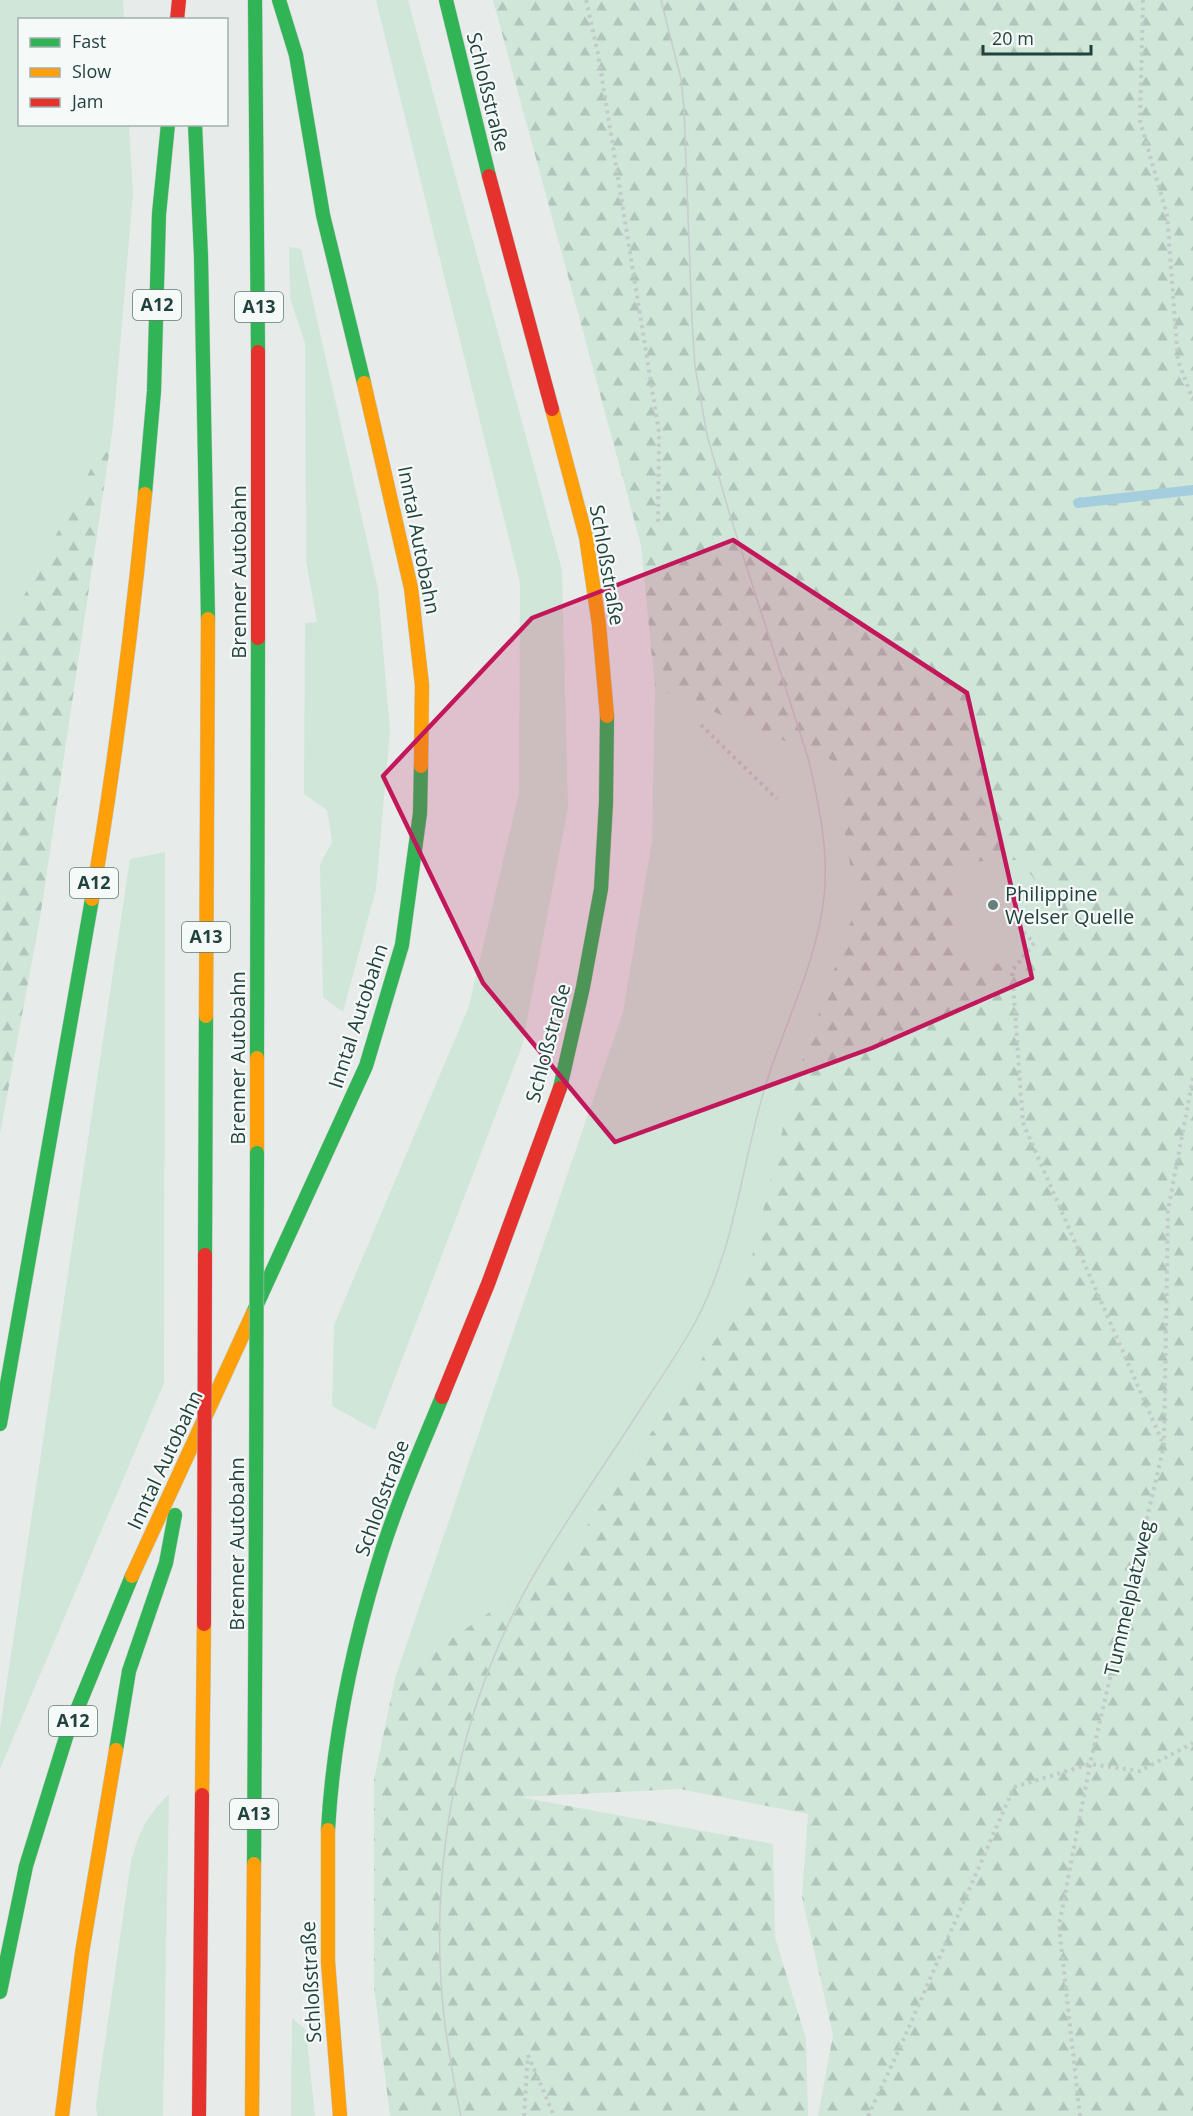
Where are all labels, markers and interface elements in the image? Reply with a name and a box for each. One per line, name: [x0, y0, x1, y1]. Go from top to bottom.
legend: [18, 18, 228, 126]
scale bar: [983, 18, 1091, 56]
text: 20 m: [992, 26, 1034, 50]
text: Fast: [72, 29, 106, 53]
street label: Schloßstraße: [461, 29, 516, 154]
text: Slow: [72, 59, 111, 83]
text: Jam: [70, 89, 104, 113]
road number: A12: [133, 290, 181, 320]
road number: A13: [235, 292, 283, 322]
street label: Inntal Autobahn: [392, 463, 447, 616]
street label: Brenner Autobahn: [225, 485, 252, 659]
street label: Schloßstraße: [584, 503, 631, 627]
road number: A12: [70, 868, 118, 898]
place label: Philippine Welser Quelle: [1005, 880, 1134, 930]
marker: Philippine Welser Quelle: [986, 898, 1000, 912]
road number: A13: [182, 922, 230, 952]
street label: Inntal Autobahn: [321, 940, 394, 1092]
street label: Brenner Autobahn: [224, 971, 251, 1145]
street label: Schloßstraße: [519, 980, 576, 1105]
street label: Inntal Autobahn: [120, 1386, 209, 1534]
street label: Schloßstraße: [348, 1436, 415, 1560]
street label: Brenner Autobahn: [223, 1457, 250, 1631]
street label: Tummelplatzweg: [1097, 1517, 1160, 1678]
road number: A12: [49, 1706, 97, 1736]
road number: A13: [230, 1799, 278, 1829]
street label: Schloßstraße: [294, 1920, 327, 2044]

